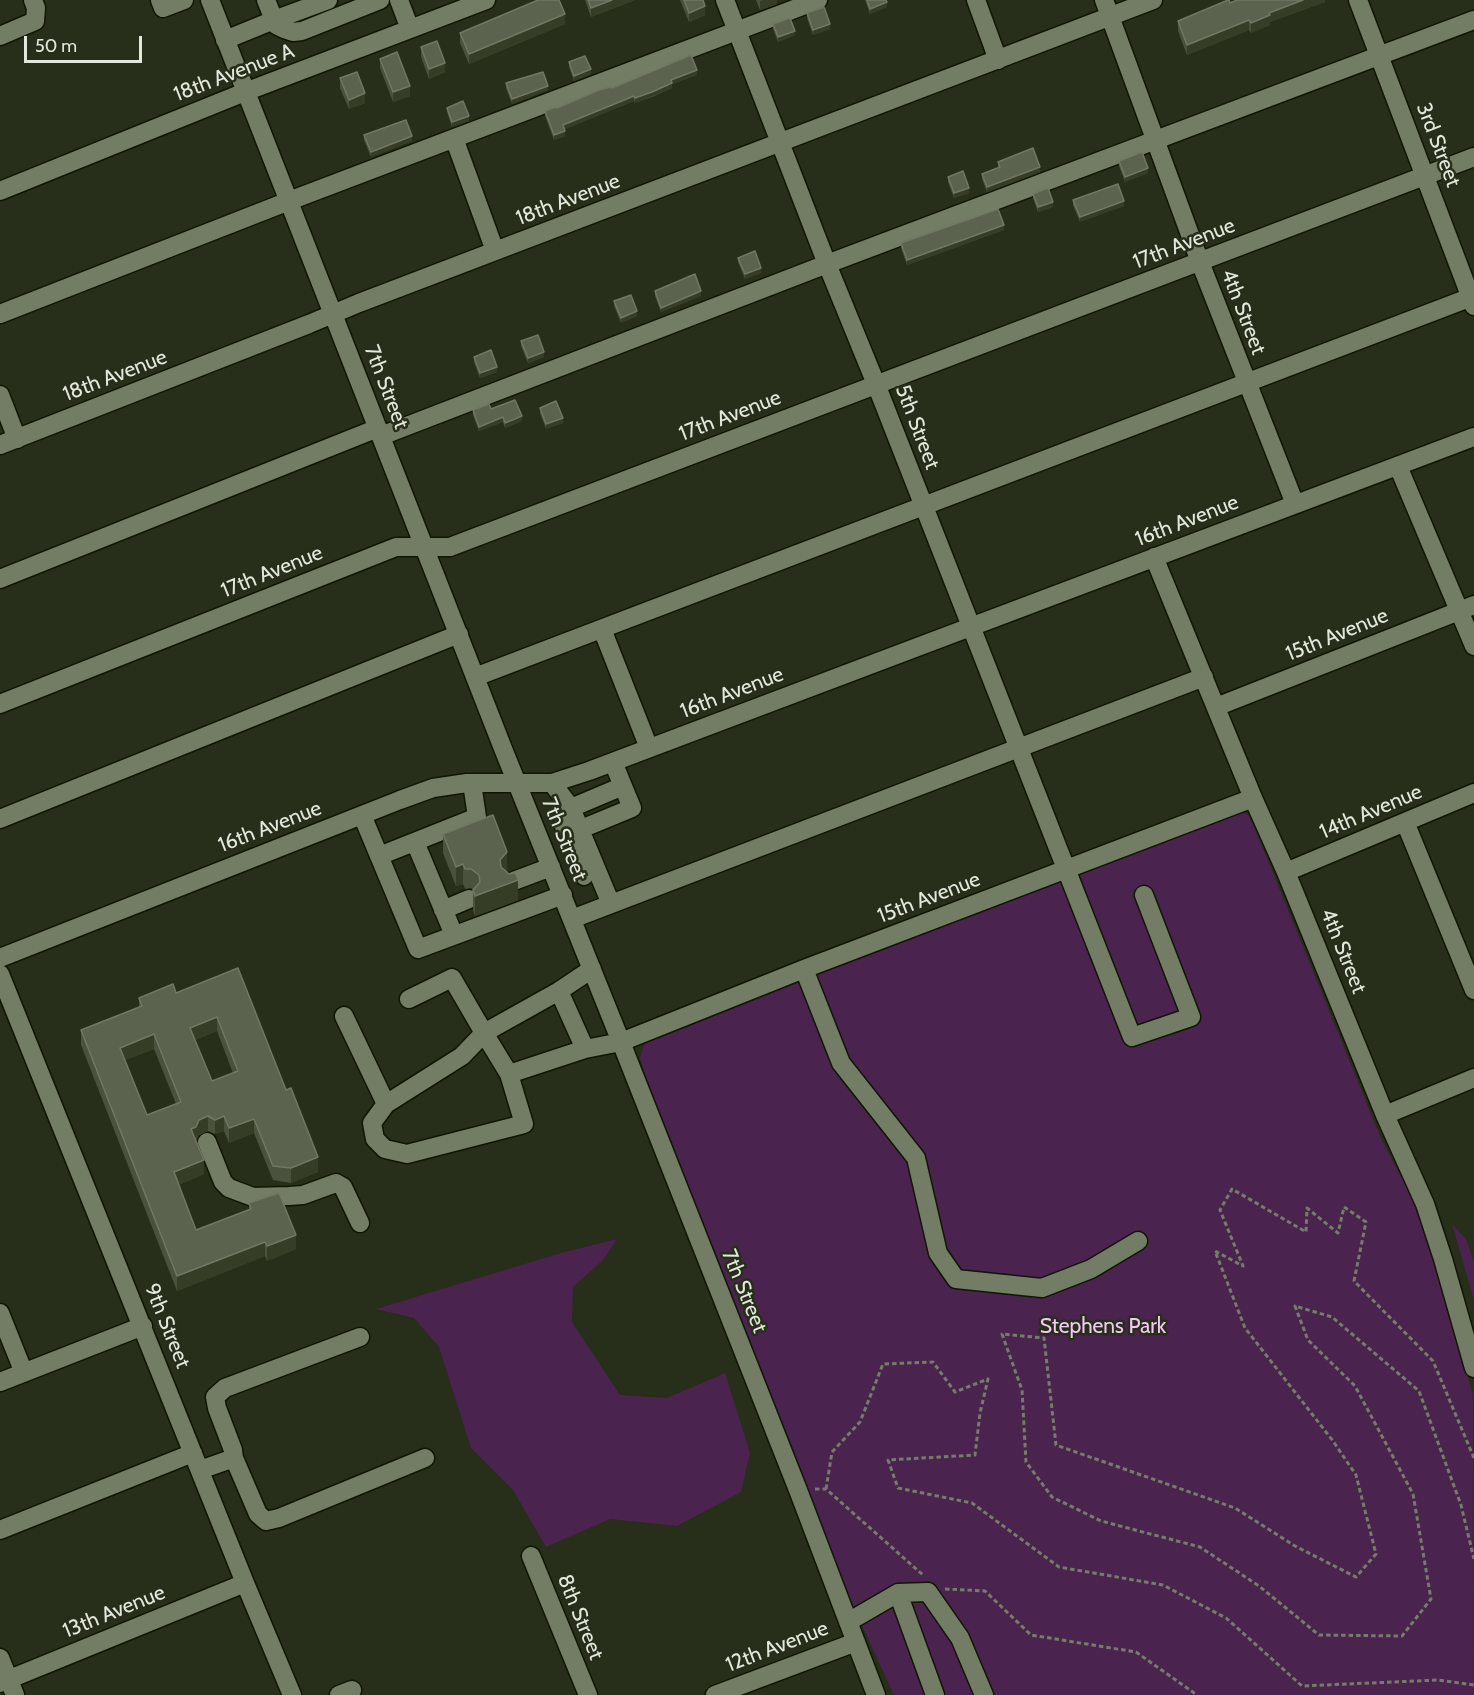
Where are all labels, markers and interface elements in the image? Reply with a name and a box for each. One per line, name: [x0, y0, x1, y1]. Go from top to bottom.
scale bar: [27, 24, 146, 62]
text: 50 m: [35, 35, 77, 57]
street label: 18th Avenue A: [170, 38, 298, 108]
street label: 3rd Street: [1410, 99, 1466, 191]
street label: 18th Avenue: [512, 169, 624, 231]
street label: 17th Avenue: [1129, 213, 1239, 275]
street label: 4th Street: [1215, 266, 1271, 358]
street label: 7th Street: [359, 342, 413, 432]
street label: 18th Avenue: [59, 345, 171, 407]
street label: 5th Street: [889, 381, 945, 473]
street label: 17th Avenue: [675, 385, 785, 447]
street label: 16th Avenue: [1132, 490, 1242, 552]
street label: 17th Avenue: [218, 540, 326, 604]
street label: 15th Avenue: [1282, 603, 1392, 667]
street label: 16th Avenue: [677, 662, 787, 724]
street label: 14th Avenue: [1316, 779, 1426, 845]
street label: 7th Street: [536, 794, 592, 884]
street label: 16th Avenue: [215, 796, 325, 858]
street label: 15th Avenue: [874, 867, 984, 929]
street label: 4th Street: [1315, 905, 1371, 997]
street label: 7th Street: [716, 1246, 772, 1336]
street label: 9th Street: [139, 1280, 195, 1372]
park label: Stephens Park: [1040, 1314, 1166, 1340]
street label: 8th Street: [551, 1571, 609, 1663]
street label: 13th Avenue: [59, 1580, 169, 1644]
street label: 12th Avenue: [722, 1616, 832, 1678]

